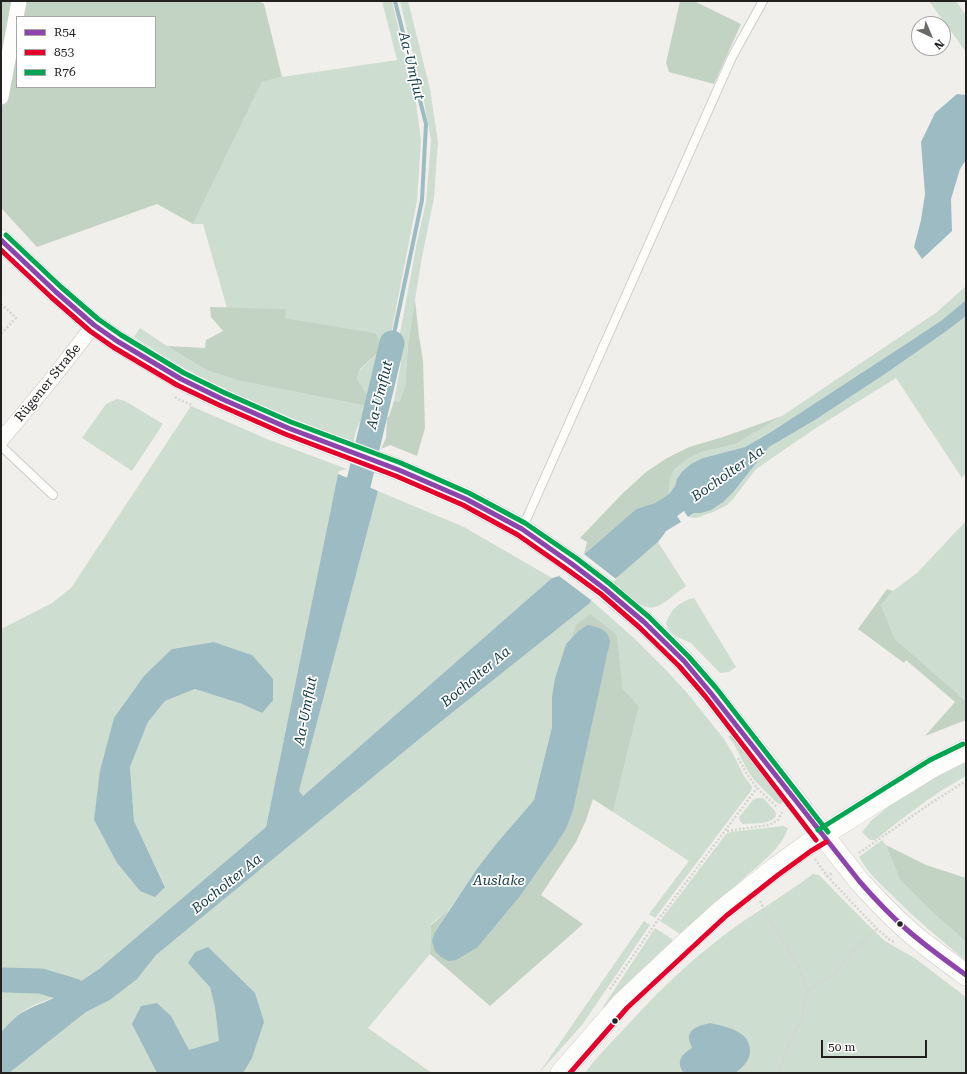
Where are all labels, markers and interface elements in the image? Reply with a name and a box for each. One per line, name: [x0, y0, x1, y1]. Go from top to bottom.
legend: [16, 16, 156, 88]
north arrow: [911, 16, 951, 56]
text: R54: [54, 25, 76, 39]
water label: Aa-Umflut: [394, 30, 428, 102]
text: N: [931, 37, 947, 52]
text: 853: [54, 45, 74, 59]
text: R76: [54, 65, 76, 79]
street label: Rügener Straße: [12, 341, 84, 425]
water label: Aa-Umflut: [363, 359, 397, 431]
water label: Bocholter Aa: [688, 443, 768, 505]
water label: Bocholter Aa: [438, 643, 514, 711]
water label: Aa-Umflut: [291, 675, 321, 747]
water label: Bocholter Aa: [189, 851, 265, 917]
water label: Auslake: [473, 873, 525, 889]
unlabelled marker: [895, 919, 905, 929]
unlabelled marker: [610, 1016, 620, 1026]
scale bar: [823, 1032, 929, 1058]
text: 50 m: [828, 1040, 855, 1054]

